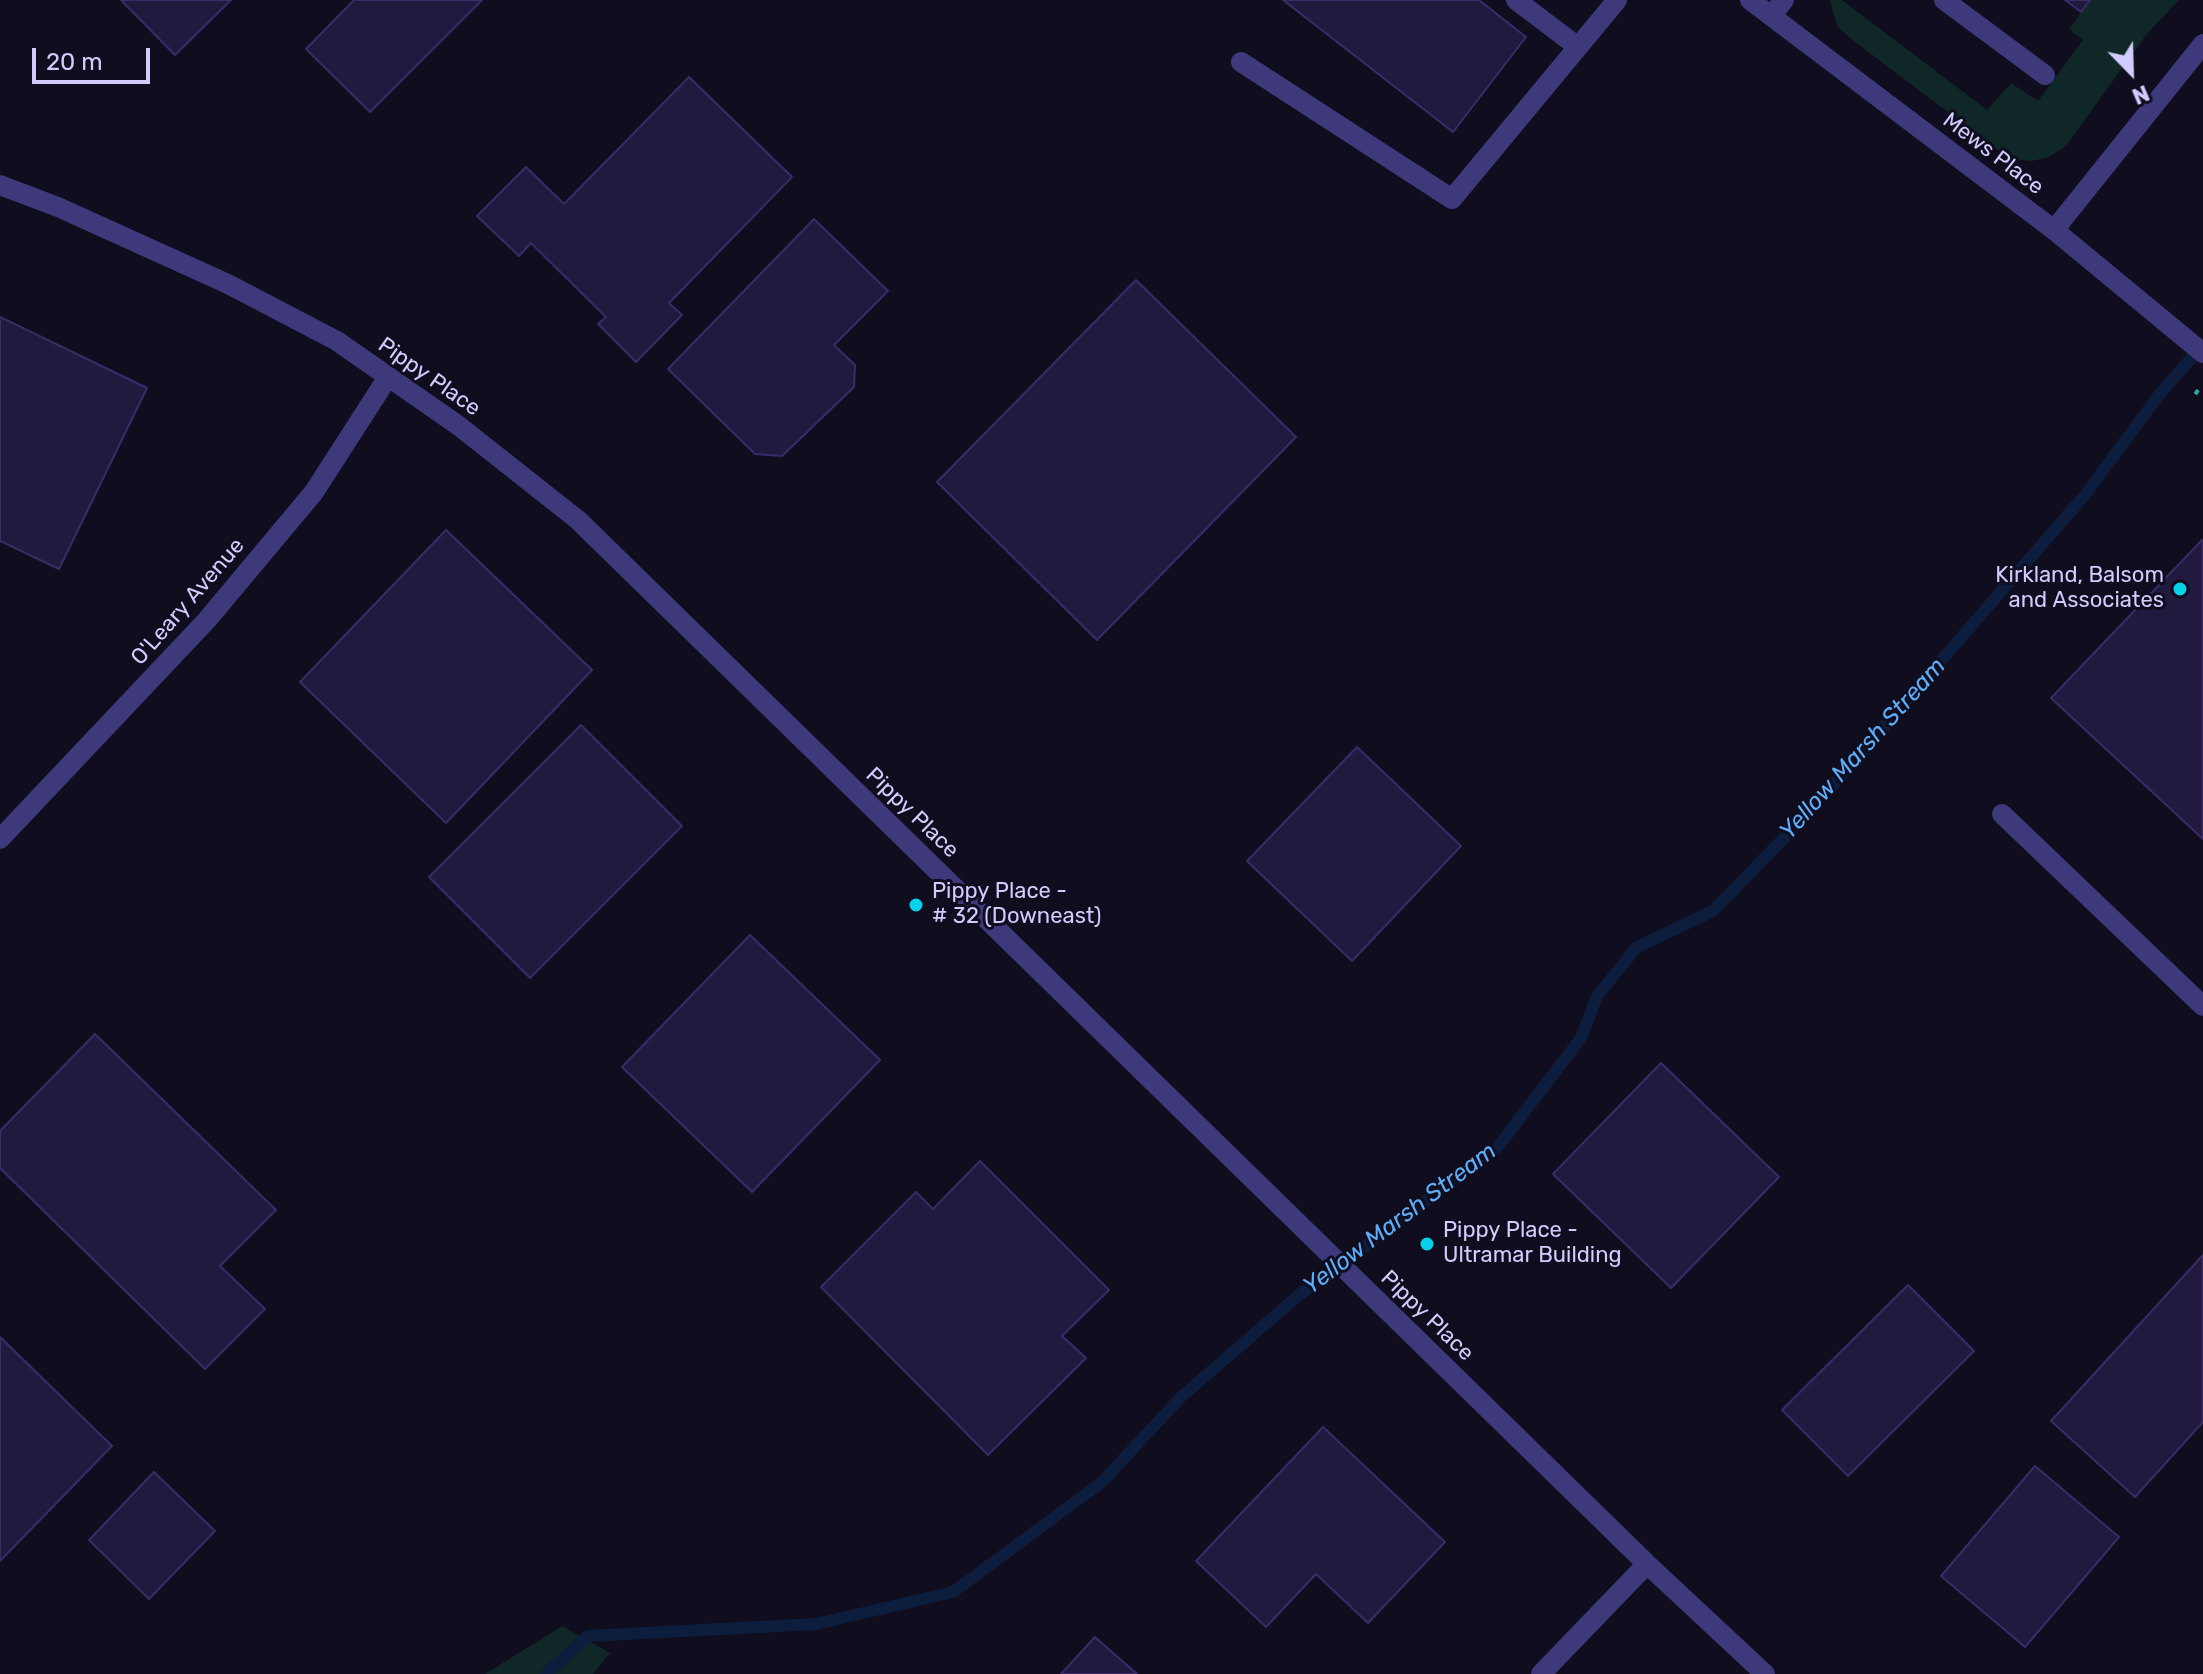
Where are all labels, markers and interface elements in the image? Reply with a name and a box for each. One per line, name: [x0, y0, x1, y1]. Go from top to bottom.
scale bar: [36, 32, 154, 82]
north arrow: [2091, 32, 2171, 112]
text: 20 m: [46, 48, 103, 76]
text: N: [2128, 79, 2153, 110]
street label: Mews Place: [1937, 107, 2049, 201]
street label: Pippy Place: [373, 332, 485, 422]
street label: O'Leary Avenue: [126, 533, 250, 671]
place label: Kirkland, Balsom and Associates: [1995, 563, 2164, 614]
marker: Kirkland, Balsom and Associates: [2171, 580, 2189, 598]
water label: Yellow Marsh Stream: [1774, 652, 1952, 846]
street label: Pippy Place: [860, 762, 964, 864]
place label: Pippy Place - # 32 (Downeast): [932, 879, 1102, 930]
marker: Pippy Place - # 32 (Downeast): [907, 896, 925, 914]
water label: Yellow Marsh Stream: [1298, 1137, 1502, 1301]
place label: Pippy Place - Ultramar Building: [1443, 1218, 1622, 1270]
marker: Pippy Place - Ultramar Building: [1418, 1235, 1436, 1253]
street label: Pippy Place: [1375, 1265, 1479, 1367]

